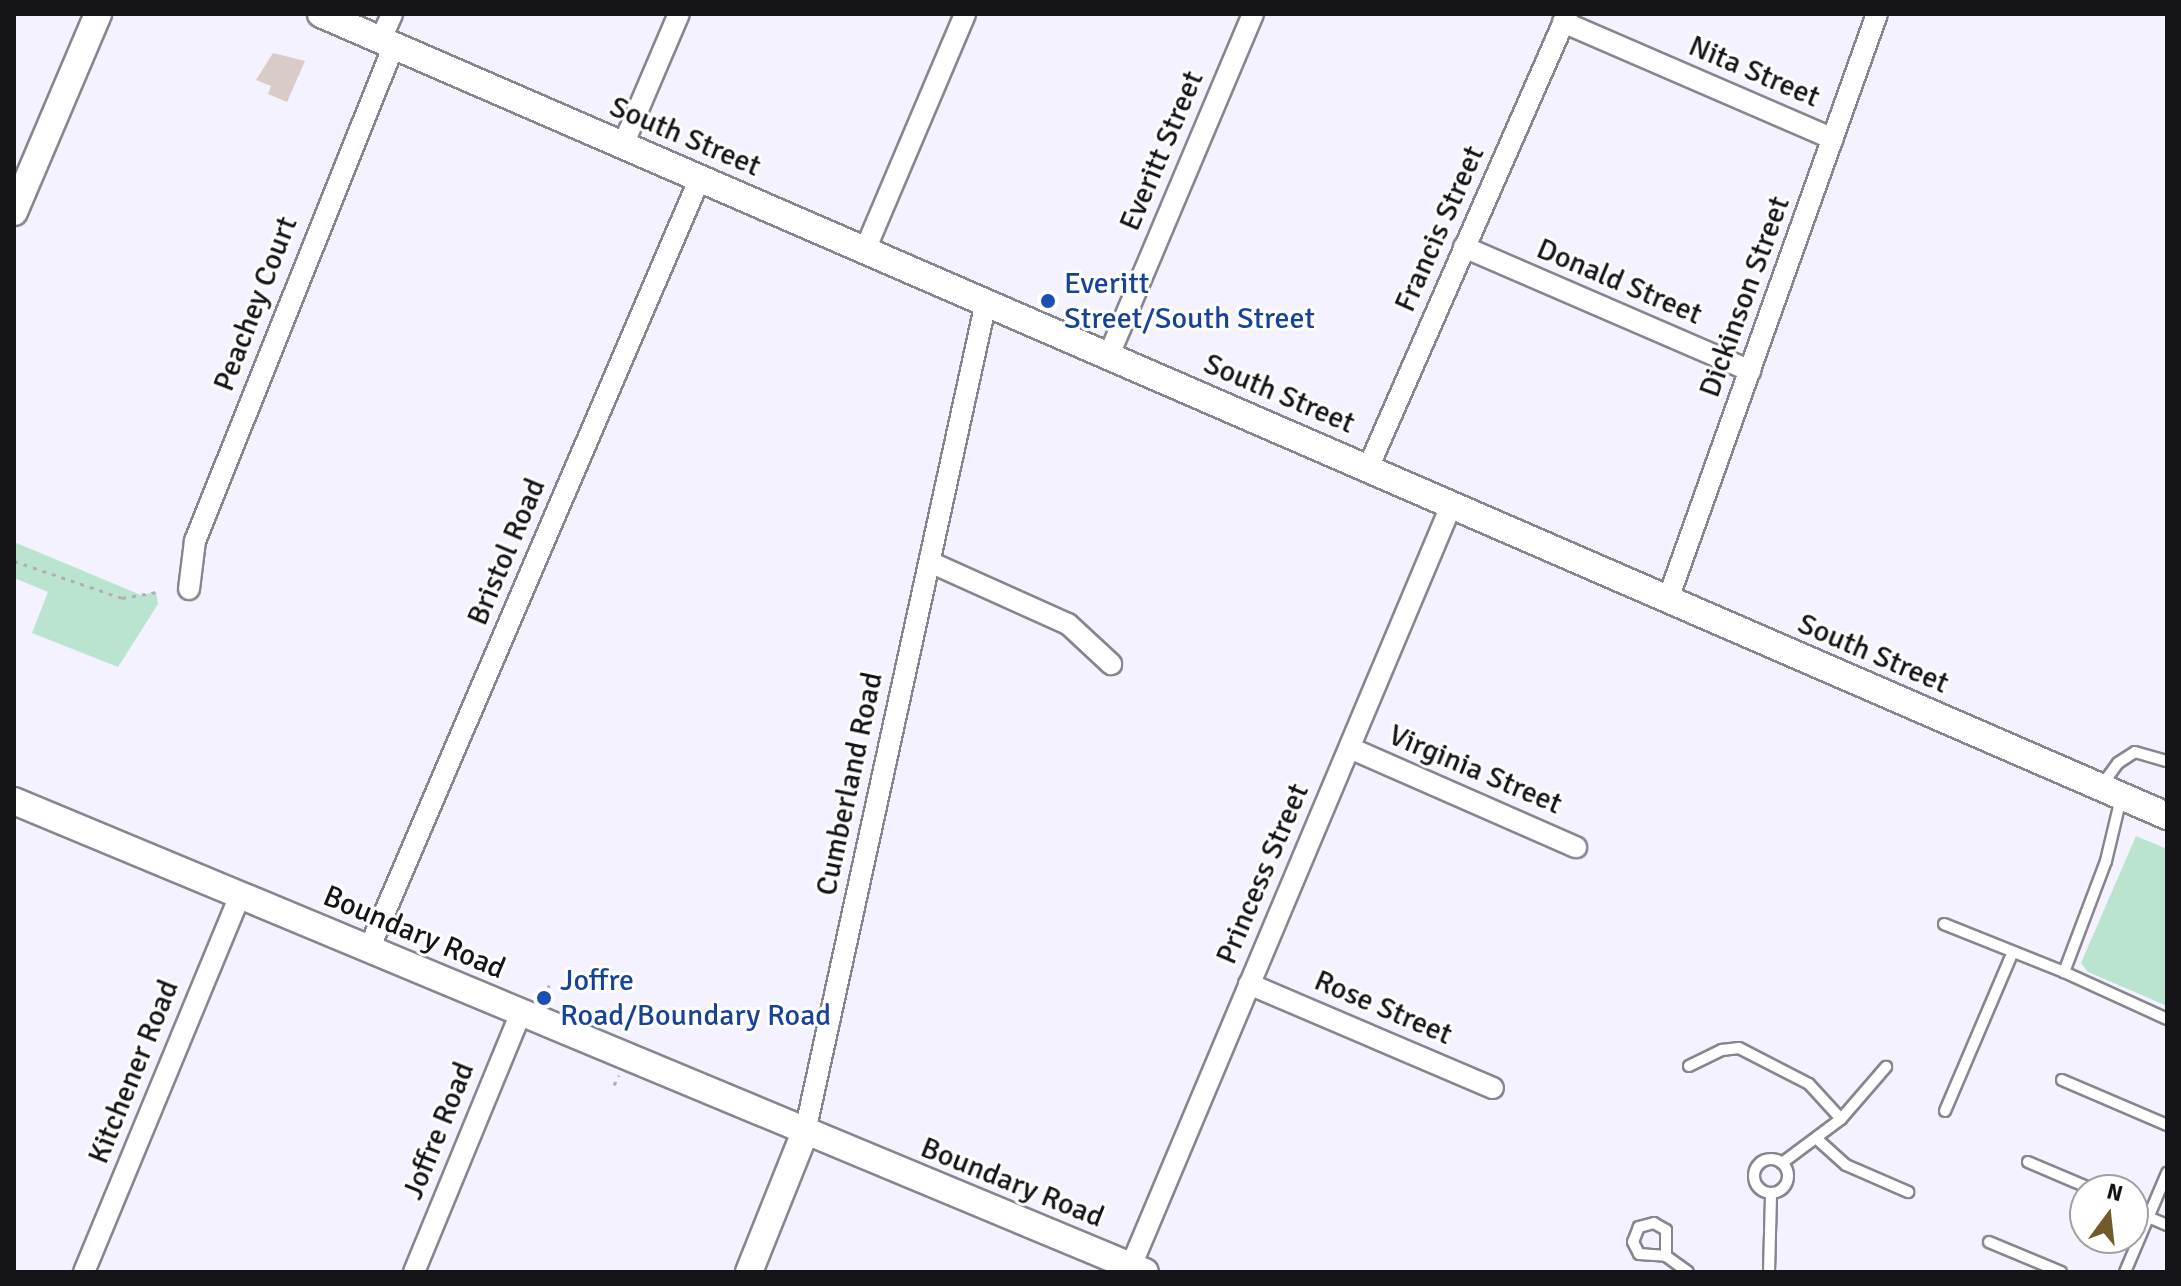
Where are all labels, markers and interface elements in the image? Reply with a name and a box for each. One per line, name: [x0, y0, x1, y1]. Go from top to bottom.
street label: Nita Street: [1683, 28, 1825, 116]
street label: Everitt Street: [1112, 66, 1212, 236]
street label: South Street: [604, 89, 766, 185]
street label: Francis Street: [1387, 140, 1493, 318]
street label: Dickinson Street: [1692, 192, 1798, 402]
street label: Peachey Court: [206, 212, 306, 396]
street label: Donald Street: [1531, 231, 1707, 333]
place label: Everitt Street/South Street: [1064, 266, 1315, 336]
marker: Everitt Street/South Street: [1039, 292, 1057, 310]
street label: South Street: [1198, 346, 1360, 442]
street label: Bristol Road: [460, 473, 554, 631]
street label: South Street: [1792, 606, 1954, 702]
street label: Cumberland Road: [809, 669, 891, 899]
street label: Virginia Street: [1383, 717, 1567, 823]
street label: Princess Street: [1209, 778, 1317, 970]
street label: Boundary Road: [318, 878, 510, 988]
place label: Joffre Road/Boundary Road: [560, 963, 831, 1034]
street label: Rose Street: [1309, 963, 1457, 1053]
street label: Kitchener Road: [81, 975, 187, 1169]
marker: Joffre Road/Boundary Road: [535, 989, 553, 1007]
street label: Joffre Road: [395, 1057, 483, 1205]
street label: Boundary Road: [915, 1130, 1109, 1236]
north arrow: [2069, 1174, 2149, 1254]
text: N: [2104, 1177, 2126, 1207]

